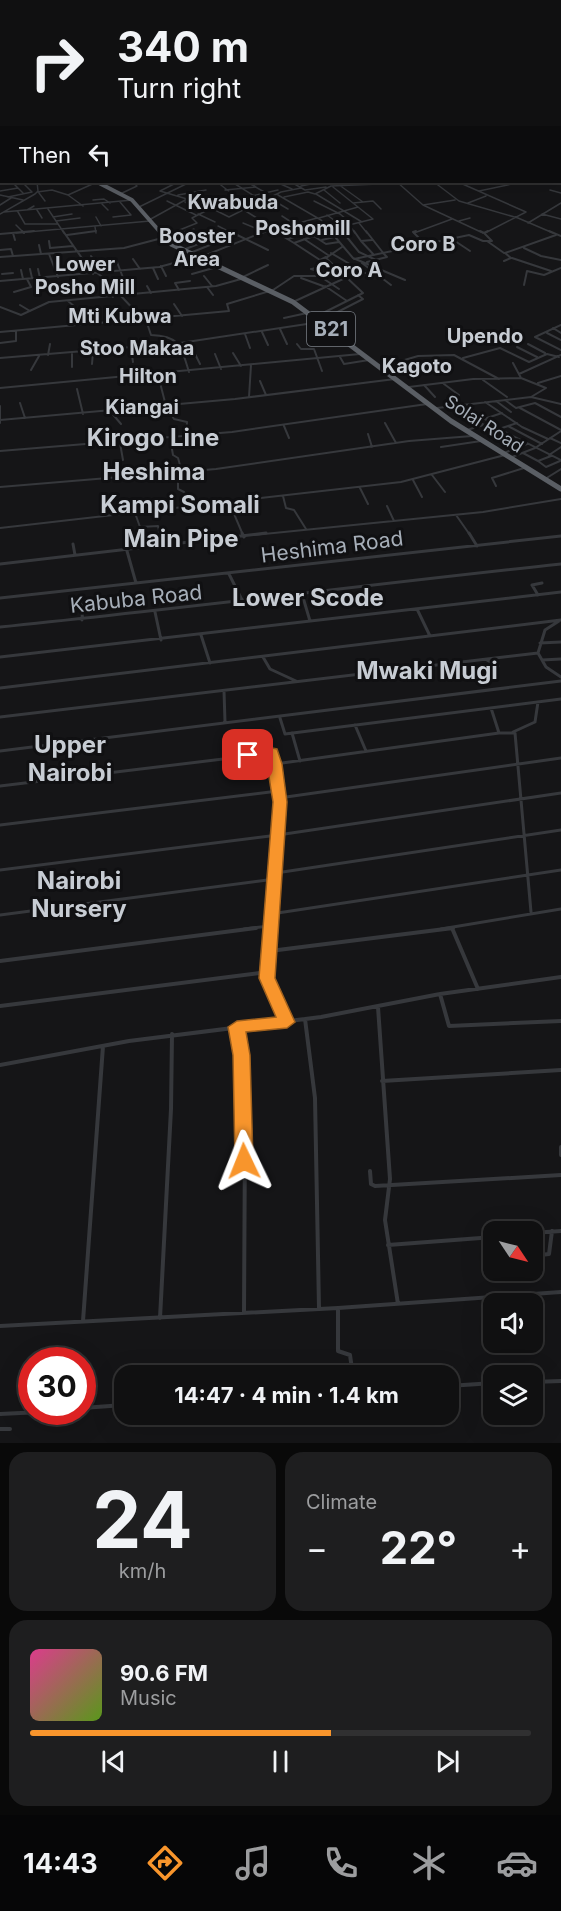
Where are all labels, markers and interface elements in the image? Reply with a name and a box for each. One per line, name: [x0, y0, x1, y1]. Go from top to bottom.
text: 340 m: [117, 21, 249, 72]
icon: right: [18, 24, 96, 102]
text: Turn right: [117, 72, 241, 105]
icon: left: [83, 138, 116, 171]
text: Then: [18, 142, 71, 168]
district label: Kwabuda: [188, 190, 278, 214]
district label: Poshomill: [255, 216, 351, 240]
district label: Booster Area: [159, 224, 235, 271]
district label: Coro B: [391, 232, 455, 256]
district label: Lower Posho Mill: [35, 252, 135, 299]
district label: Coro A: [316, 258, 382, 282]
district label: Mti Kubwa: [68, 304, 172, 328]
road number: B21: [307, 312, 355, 346]
district label: Upendo: [447, 324, 523, 348]
district label: Stoo Makaa: [80, 336, 194, 360]
district label: Kagoto: [382, 354, 452, 378]
district label: Hilton: [119, 364, 177, 388]
street label: Solai Road: [441, 390, 528, 457]
district label: Kiangai: [105, 395, 179, 419]
district label: Kirogo Line: [87, 423, 219, 452]
district label: Heshima: [103, 457, 205, 486]
district label: Kampi Somali: [100, 490, 260, 519]
district label: Main Pipe: [124, 524, 238, 553]
street label: Heshima Road: [259, 525, 405, 568]
street label: Kabuba Road: [69, 579, 203, 618]
district label: Lower Scode: [232, 583, 384, 612]
district label: Mwaki Mugi: [356, 656, 498, 685]
pin: [222, 729, 273, 780]
district label: Upper Nairobi: [28, 730, 112, 787]
icon: arrive: [231, 738, 264, 771]
district label: Nairobi Nursery: [31, 866, 127, 923]
position arrow: [212, 1129, 276, 1193]
north arrow: [483, 1221, 543, 1281]
map controls: [483, 1221, 543, 1425]
button: sound: [483, 1293, 543, 1353]
speed limit sign: 30: [18, 1347, 96, 1425]
button: layers: [483, 1365, 543, 1425]
text: 14:47 · 4 min · 1.4 km: [174, 1382, 399, 1408]
text: 24: [92, 1472, 193, 1567]
text: Climate: [306, 1490, 377, 1514]
text: 22°: [380, 1520, 457, 1575]
text: −: [306, 1528, 328, 1568]
text: +: [509, 1528, 531, 1568]
text: km/h: [119, 1559, 166, 1583]
text: 90.6 FM: [120, 1660, 208, 1686]
text: Music: [120, 1686, 177, 1710]
icon: previous: [97, 1745, 130, 1778]
icon: pause: [264, 1745, 297, 1778]
icon: next: [431, 1745, 464, 1778]
icon: directions: [144, 1842, 186, 1884]
icon: music: [232, 1842, 274, 1884]
icon: phone: [320, 1842, 362, 1884]
icon: climate: [408, 1842, 450, 1884]
icon: car: [496, 1842, 538, 1884]
text: 14:43: [23, 1847, 98, 1880]

